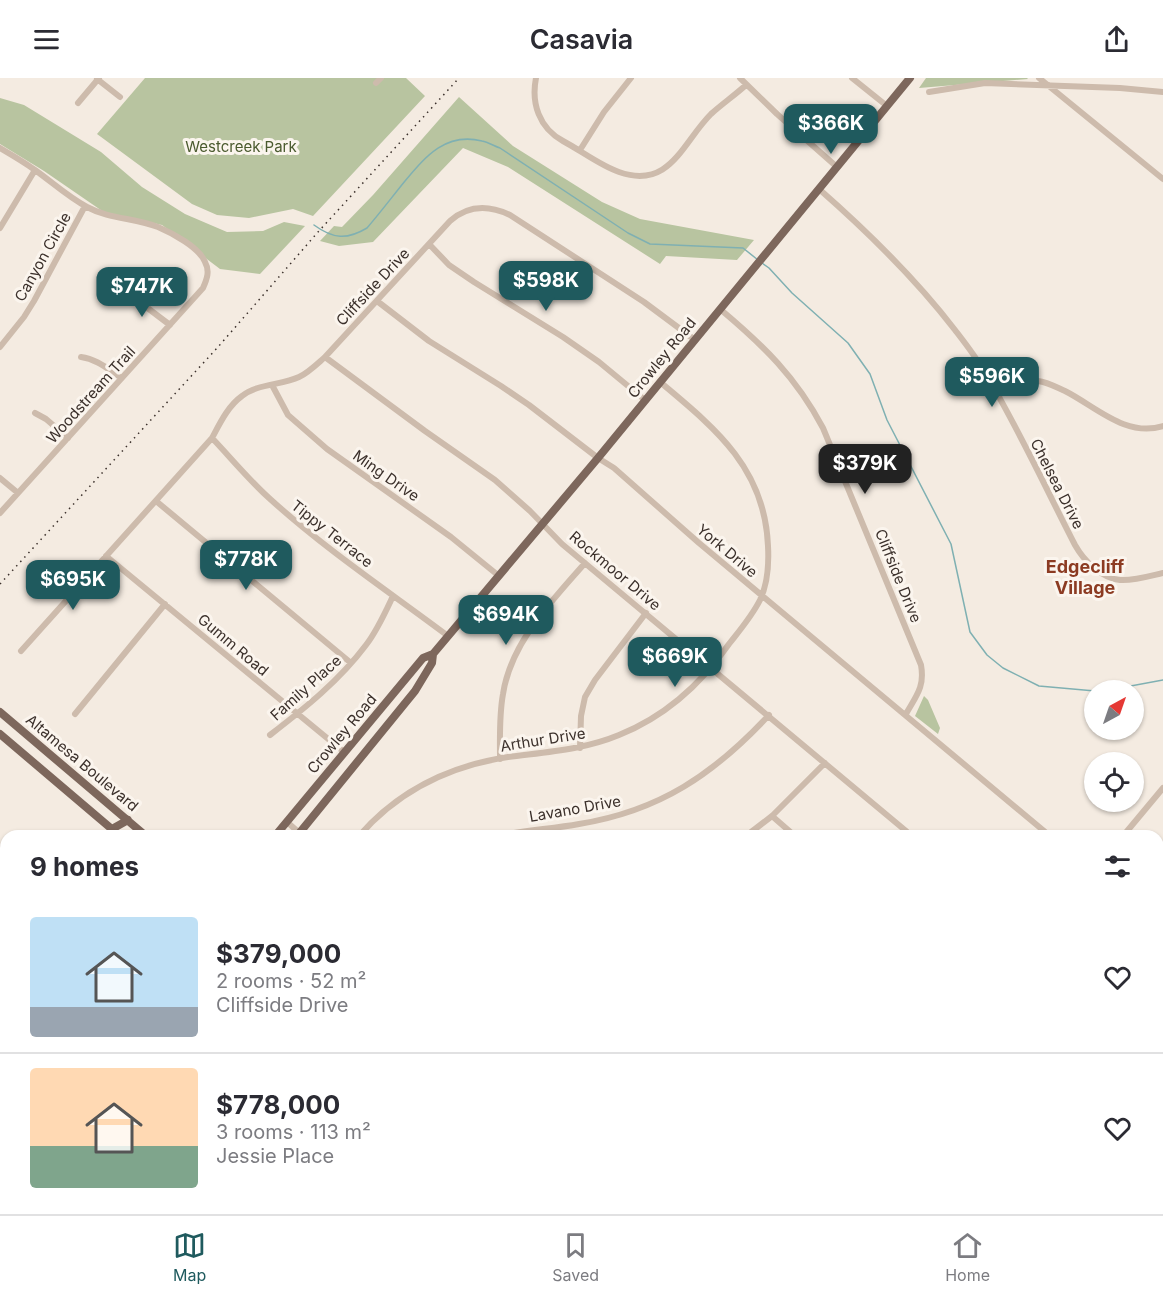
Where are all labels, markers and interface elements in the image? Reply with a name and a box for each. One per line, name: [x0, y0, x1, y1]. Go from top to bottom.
icon: menu: [30, 23, 63, 56]
text: Casavia: [530, 23, 633, 56]
icon: share: [1100, 23, 1133, 56]
pin: $366K: [789, 104, 873, 155]
text: $366K: [798, 111, 864, 135]
park label: Westcreek Park: [185, 137, 298, 156]
street label: Canyon Circle: [10, 209, 75, 305]
street label: Cliffside Drive: [332, 244, 413, 329]
pin: $598K: [504, 261, 588, 312]
pin: $747K: [100, 267, 184, 318]
text: $598K: [513, 268, 579, 292]
text: $747K: [110, 274, 174, 298]
street label: Crowley Road: [623, 314, 700, 402]
street label: Woodstream Trail: [42, 342, 139, 447]
pin: $596K: [950, 357, 1034, 408]
text: $596K: [959, 364, 1025, 388]
street label: Chelsea Drive: [1027, 435, 1088, 532]
pin: $379K: [823, 444, 907, 495]
street label: Ming Drive: [349, 446, 423, 505]
text: $379K: [833, 451, 897, 475]
street label: Tippy Terrace: [288, 496, 377, 571]
street label: York Drive: [693, 520, 762, 582]
street label: Cliffside Drive: [871, 526, 926, 625]
street label: Rockmoor Drive: [566, 527, 665, 614]
pin: $778K: [204, 540, 288, 591]
text: $778K: [214, 547, 278, 571]
district label: Edgecliff Village: [1046, 556, 1124, 598]
pin: $695K: [31, 560, 115, 611]
text: $695K: [40, 567, 106, 591]
pin: $694K: [464, 595, 548, 646]
text: $694K: [473, 602, 539, 626]
street label: Gumm Road: [194, 609, 273, 680]
pin: $669K: [633, 637, 717, 688]
text: $669K: [642, 644, 708, 668]
street label: Family Place: [266, 651, 345, 724]
north arrow: [1084, 680, 1144, 740]
map controls: [1084, 680, 1144, 812]
street label: Crowley Road: [303, 690, 380, 777]
street label: Altamesa Boulevard: [22, 710, 143, 815]
street label: Arthur Drive: [499, 723, 587, 756]
button: locate: [1084, 752, 1144, 812]
street label: Lavano Drive: [528, 791, 622, 826]
icon: filters: [1101, 850, 1134, 883]
text: 9 homes: [30, 851, 139, 882]
text: $379,000: [216, 938, 341, 969]
icon: home: [78, 941, 150, 1013]
icon: heart: [1101, 961, 1134, 994]
text: 2 rooms · 52 m²: [216, 969, 366, 993]
text: Cliffside Drive: [216, 993, 348, 1017]
text: $778,000: [216, 1089, 340, 1120]
icon: home: [78, 1092, 150, 1164]
icon: heart: [1101, 1112, 1134, 1145]
text: 3 rooms · 113 m²: [216, 1120, 371, 1144]
text: Jessie Place: [216, 1144, 334, 1168]
tab: Map: [173, 1229, 206, 1285]
tab: Saved: [552, 1229, 599, 1285]
tab: Home: [945, 1229, 990, 1285]

